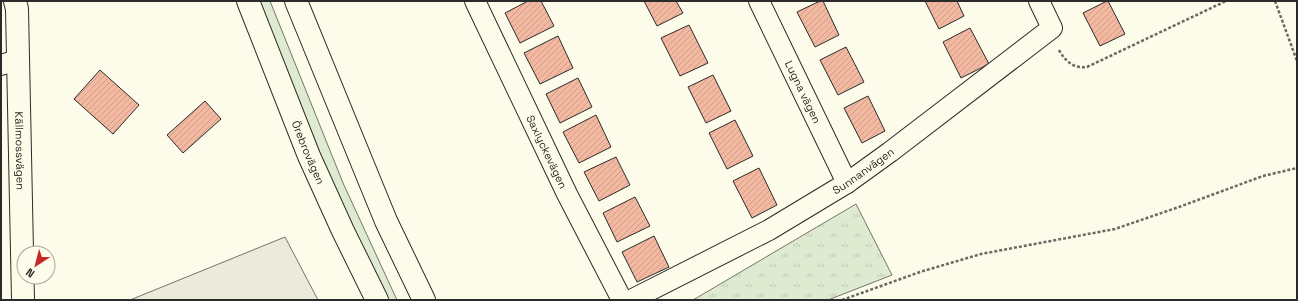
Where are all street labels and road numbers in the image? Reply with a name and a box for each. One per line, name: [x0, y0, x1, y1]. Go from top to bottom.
street label: Lugna vägen: [782, 58, 824, 126]
street label: Källmossvägen: [12, 111, 28, 190]
street label: Saxlyckevägen: [523, 113, 570, 191]
street label: Örebrovägen: [289, 118, 328, 186]
street label: Sunnanvägen: [830, 144, 897, 197]

